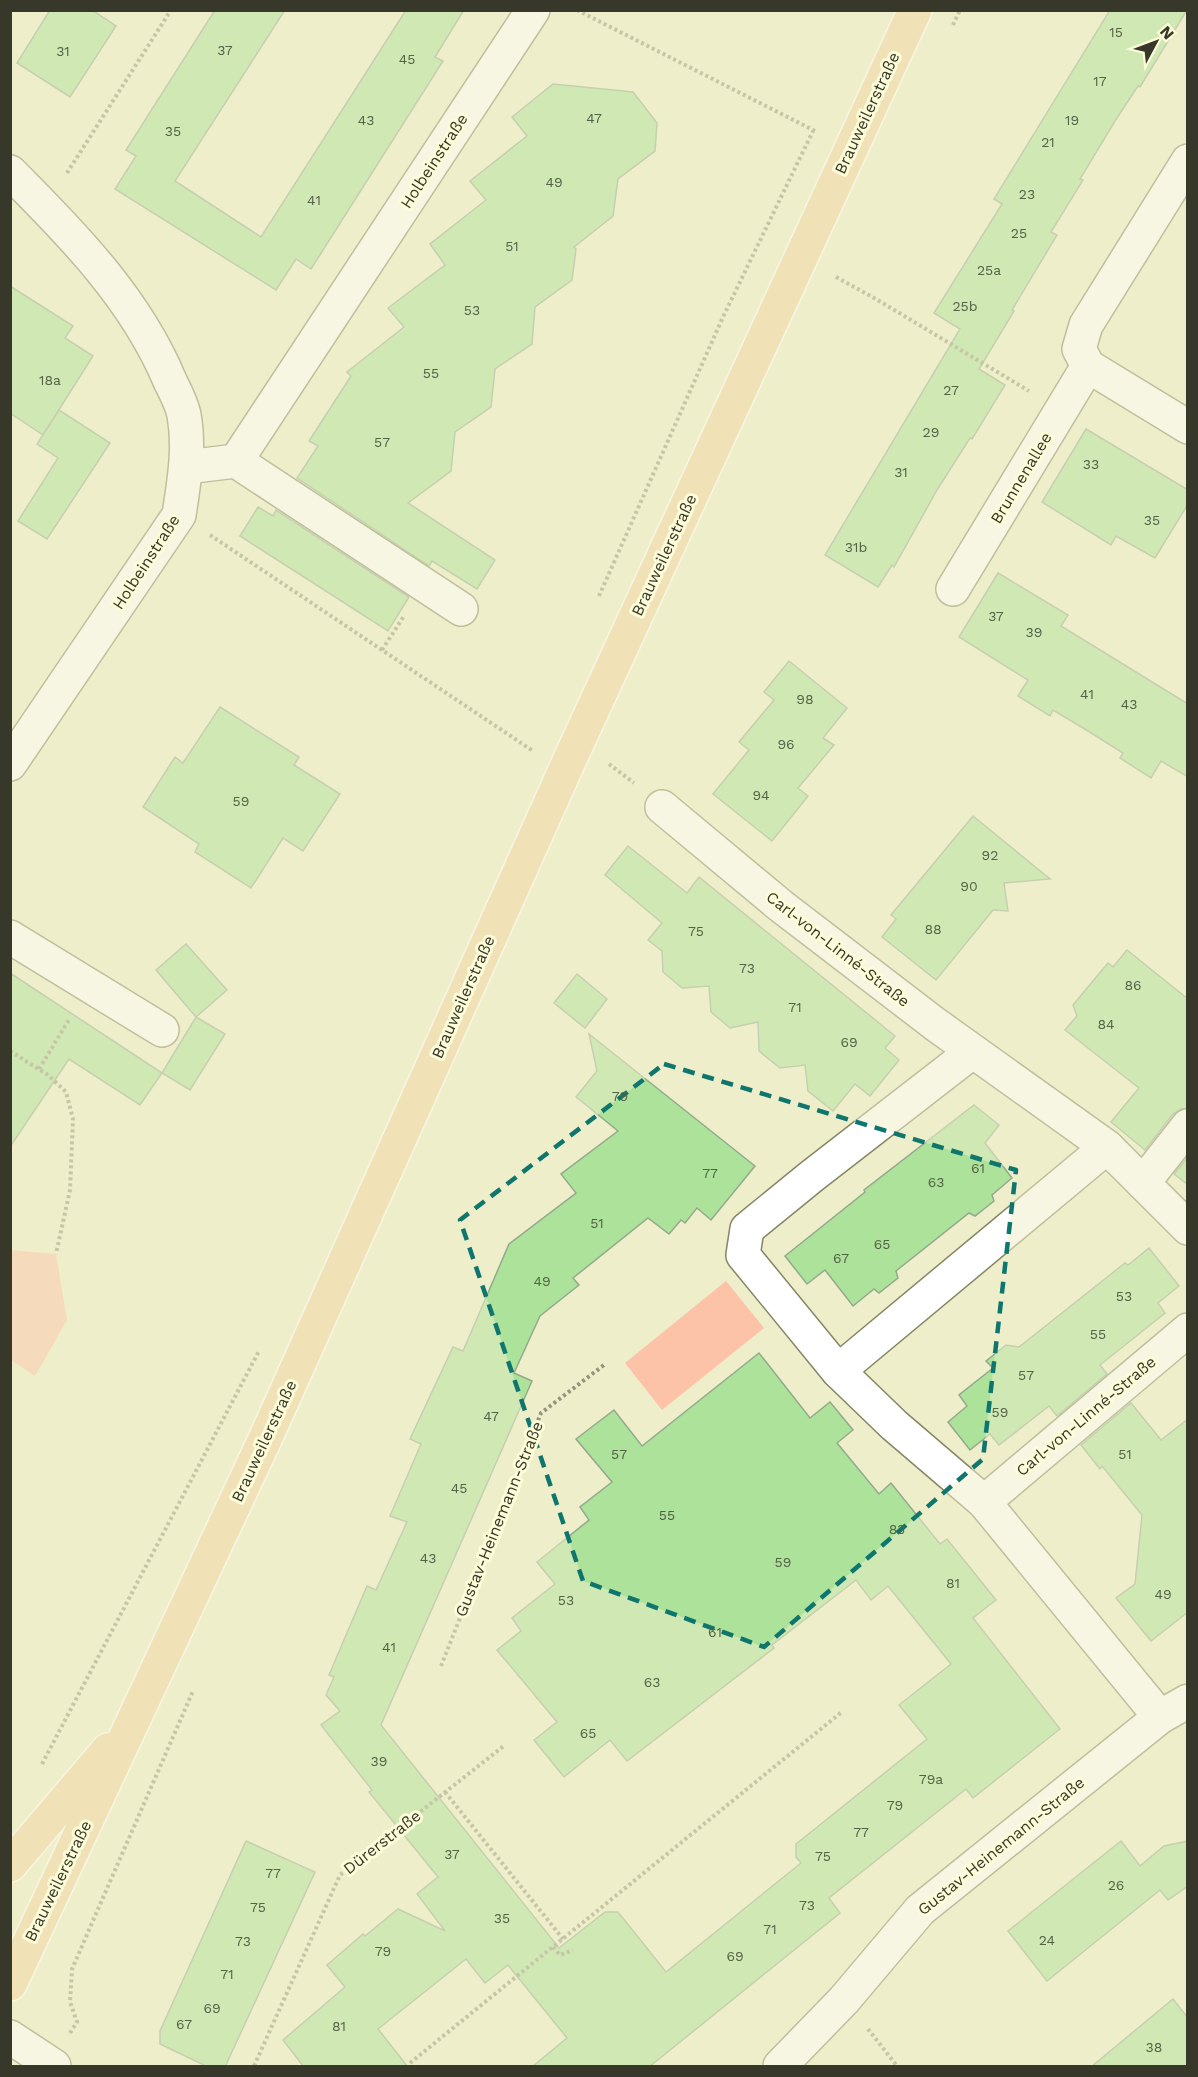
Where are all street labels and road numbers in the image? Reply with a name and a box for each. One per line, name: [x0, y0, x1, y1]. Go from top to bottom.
street label: Brauweilerstraße: [830, 49, 904, 177]
street label: Holbeinstraße: [396, 110, 472, 212]
street label: Brunnenallee: [986, 429, 1056, 527]
street label: Brauweilerstraße: [627, 491, 701, 619]
street label: Holbeinstraße: [108, 511, 184, 613]
street label: Carl-von-Linné-Straße: [763, 887, 913, 1011]
street label: Brauweilerstraße: [427, 933, 499, 1061]
street label: Carl-von-Linné-Straße: [1012, 1352, 1160, 1480]
street label: Brauweilerstraße: [227, 1377, 301, 1505]
street label: Gustav-Heinemann-Straße: [451, 1419, 547, 1619]
street label: Gustav-Heinemann-Straße: [914, 1773, 1088, 1919]
street label: Dürerstraße: [340, 1806, 424, 1878]
street label: Brauweilerstraße: [20, 1817, 96, 1945]

